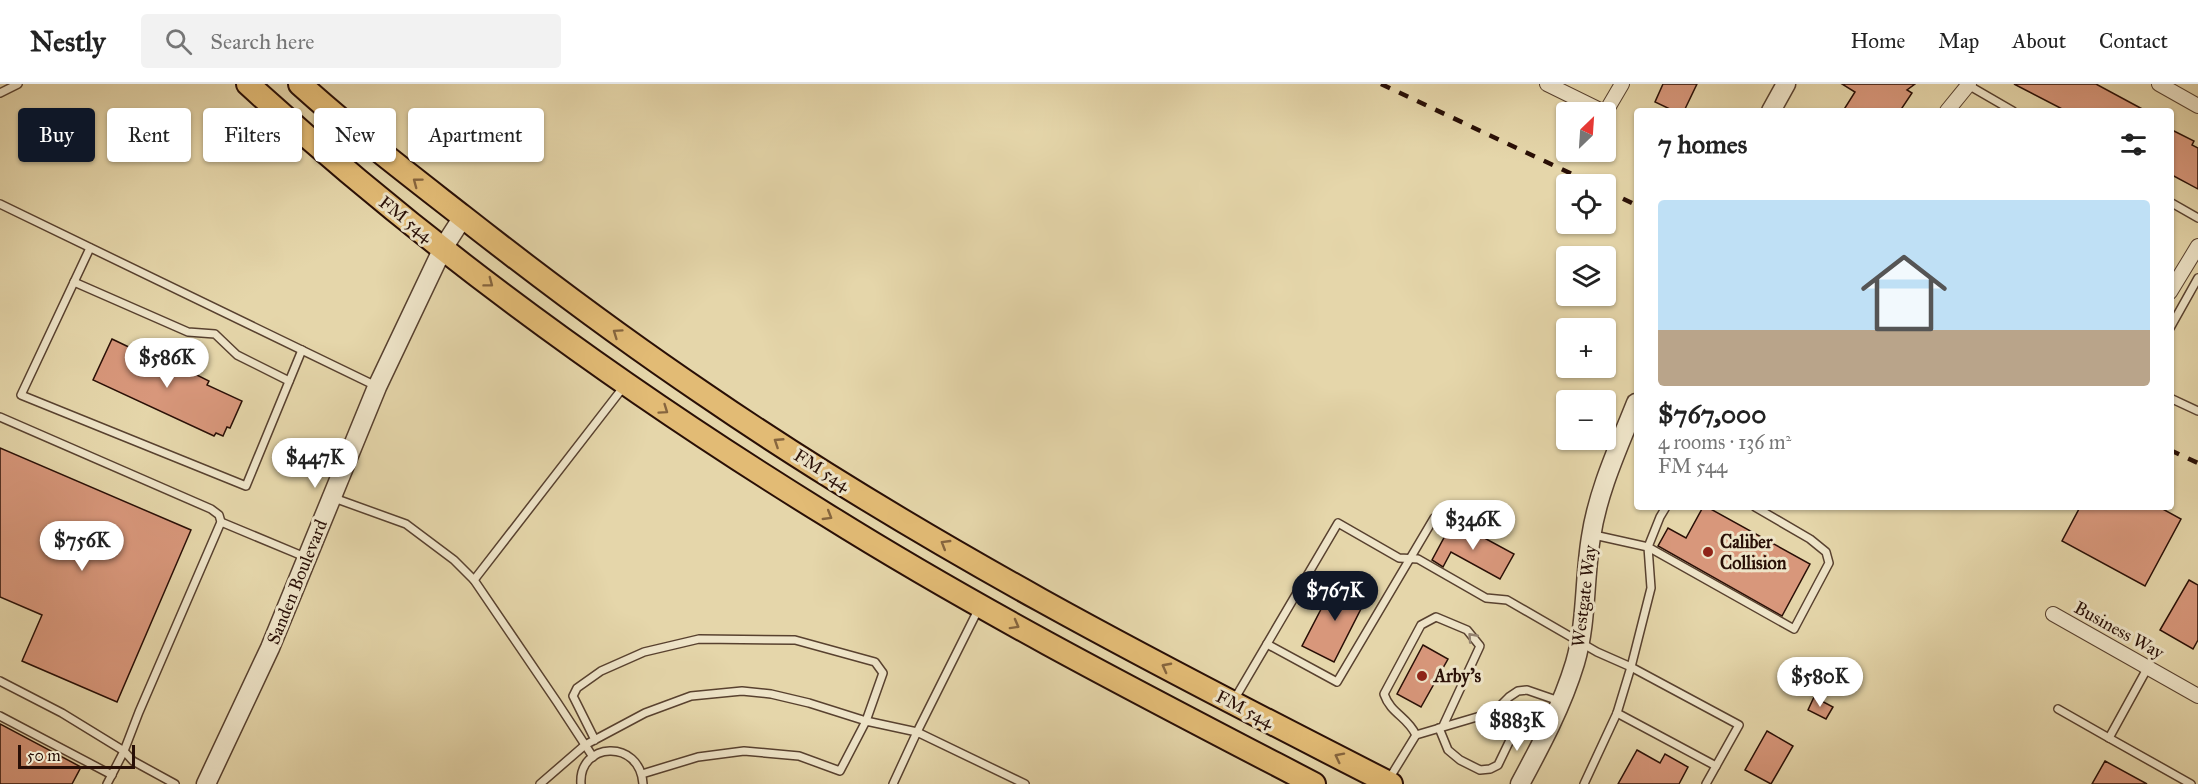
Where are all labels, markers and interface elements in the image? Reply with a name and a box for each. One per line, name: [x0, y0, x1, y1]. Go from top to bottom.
search box: [141, 14, 561, 68]
text: Nestly: [30, 24, 105, 59]
icon: search: [162, 25, 195, 58]
text: Search here: [210, 28, 314, 55]
text: Home: [1850, 28, 1905, 54]
text: Map: [1938, 28, 1979, 54]
text: About: [2012, 28, 2066, 54]
text: Contact: [2099, 28, 2168, 54]
north arrow: [1556, 102, 1616, 162]
map controls: [1556, 102, 1616, 450]
chip: Buy: [18, 108, 95, 162]
chip: Rent: [107, 108, 191, 162]
chip: Filters: [203, 108, 302, 162]
chip: New: [314, 108, 396, 162]
chip: Apartment: [408, 108, 544, 162]
text: 7 homes: [1658, 128, 1747, 160]
icon: filters: [2117, 128, 2150, 161]
button: locate: [1556, 174, 1616, 234]
one-way arrow: [413, 178, 424, 189]
street label: FM 544: [375, 191, 438, 247]
icon: home: [1850, 239, 1958, 347]
button: layers: [1556, 246, 1616, 306]
one-way arrow: [483, 276, 494, 287]
button: +: [1556, 318, 1616, 378]
one-way arrow: [613, 329, 624, 340]
pin: $586K: [125, 338, 209, 389]
text: $586K: [139, 345, 195, 369]
button: −: [1556, 390, 1616, 450]
text: $767,000: [1658, 398, 1766, 430]
one-way arrow: [658, 403, 669, 414]
text: 4 rooms · 136 m²: [1658, 430, 1791, 454]
pin: $447K: [273, 438, 357, 489]
one-way arrow: [774, 439, 785, 450]
street label: FM 544: [790, 444, 855, 496]
text: $447K: [286, 445, 344, 469]
text: FM 544: [1658, 454, 1727, 478]
pin: $346K: [1431, 500, 1515, 551]
text: $346K: [1445, 507, 1501, 531]
one-way arrow: [822, 509, 832, 520]
street label: Sanden Boulevard: [262, 516, 332, 648]
pin: $756K: [40, 521, 124, 572]
text: $756K: [54, 528, 110, 552]
place label: Caliber Collision: [1720, 531, 1787, 574]
one-way arrow: [941, 540, 951, 552]
street label: Westgate Way: [1567, 543, 1602, 648]
marker: Caliber Collision: [1701, 545, 1715, 559]
pin: $767K: [1293, 571, 1377, 622]
text: $767K: [1306, 578, 1364, 602]
street label: Business Way: [2070, 596, 2168, 664]
one-way arrow: [1008, 618, 1019, 629]
one-way arrow: [1468, 633, 1479, 644]
pin: $580K: [1778, 657, 1862, 708]
one-way arrow: [1162, 663, 1173, 675]
text: $580K: [1791, 664, 1849, 688]
place label: Arby's: [1433, 665, 1482, 688]
marker: Arby's: [1415, 669, 1429, 683]
street label: FM 544: [1212, 685, 1279, 733]
pin: $883K: [1475, 701, 1559, 752]
text: $883K: [1489, 708, 1545, 732]
scale bar: [18, 742, 135, 770]
text: 50 m: [27, 746, 61, 765]
one-way arrow: [1335, 753, 1346, 764]

